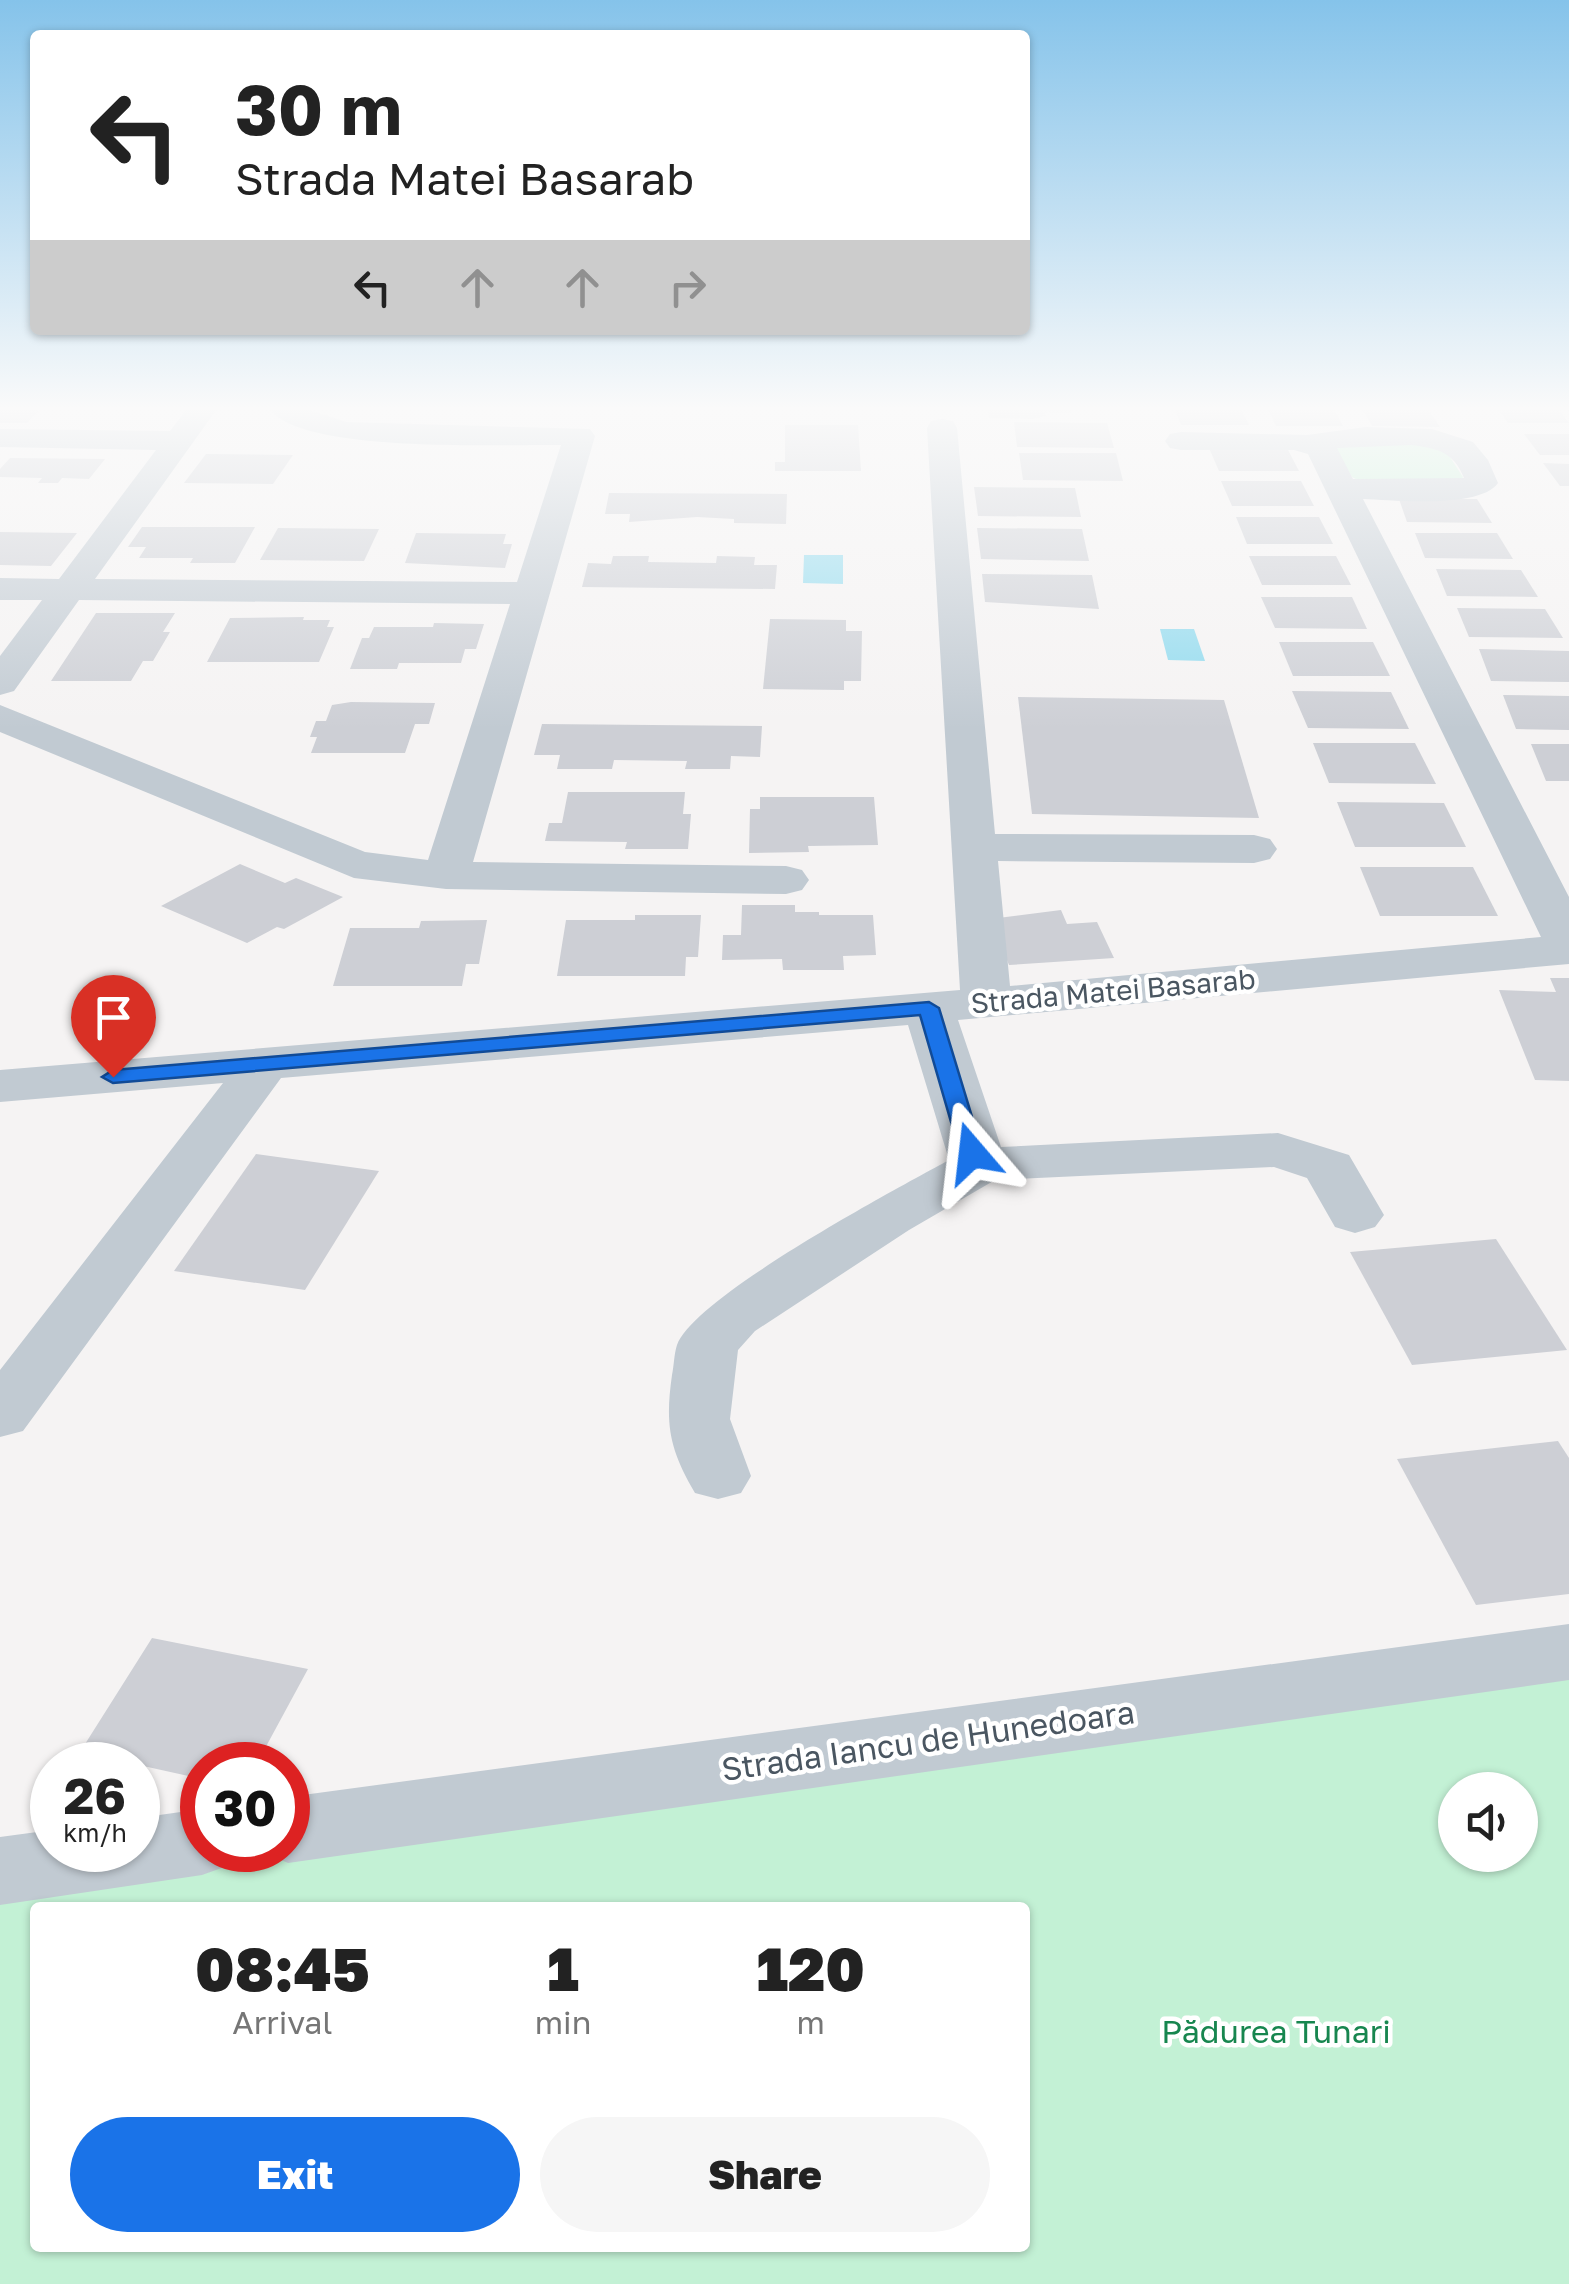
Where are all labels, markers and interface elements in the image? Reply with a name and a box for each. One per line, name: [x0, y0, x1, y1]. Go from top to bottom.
text: 30 m: [235, 66, 402, 150]
icon: left: [70, 70, 200, 200]
text: Strada Matei Basarab: [235, 151, 694, 205]
icon: left: [345, 260, 400, 315]
icon: ahead: [450, 260, 505, 315]
icon: ahead: [555, 260, 610, 315]
icon: right: [660, 260, 715, 315]
street label: Strada Matei Basarab: [969, 962, 1257, 1019]
pin: [71, 975, 156, 1078]
icon: arrive: [86, 990, 141, 1045]
position arrow: [920, 1101, 1024, 1205]
street label: Strada Iancu de Hunedoara: [719, 1692, 1137, 1788]
speed limit sign: 30: [180, 1742, 310, 1872]
text: 26: [64, 1765, 126, 1825]
map controls: [1438, 1772, 1538, 1872]
button: sound: [1438, 1772, 1538, 1872]
text: km/h: [63, 1817, 127, 1848]
text: 08:45: [195, 1932, 370, 2004]
text: 1: [547, 1932, 579, 2004]
text: 120: [756, 1932, 865, 2004]
text: Arrival: [232, 2003, 333, 2041]
text: min: [535, 2003, 591, 2041]
text: m: [797, 2003, 825, 2041]
park label: Pădurea Tunari: [1161, 2012, 1391, 2050]
button: Exit: [70, 2117, 520, 2232]
button: Share: [540, 2117, 990, 2232]

